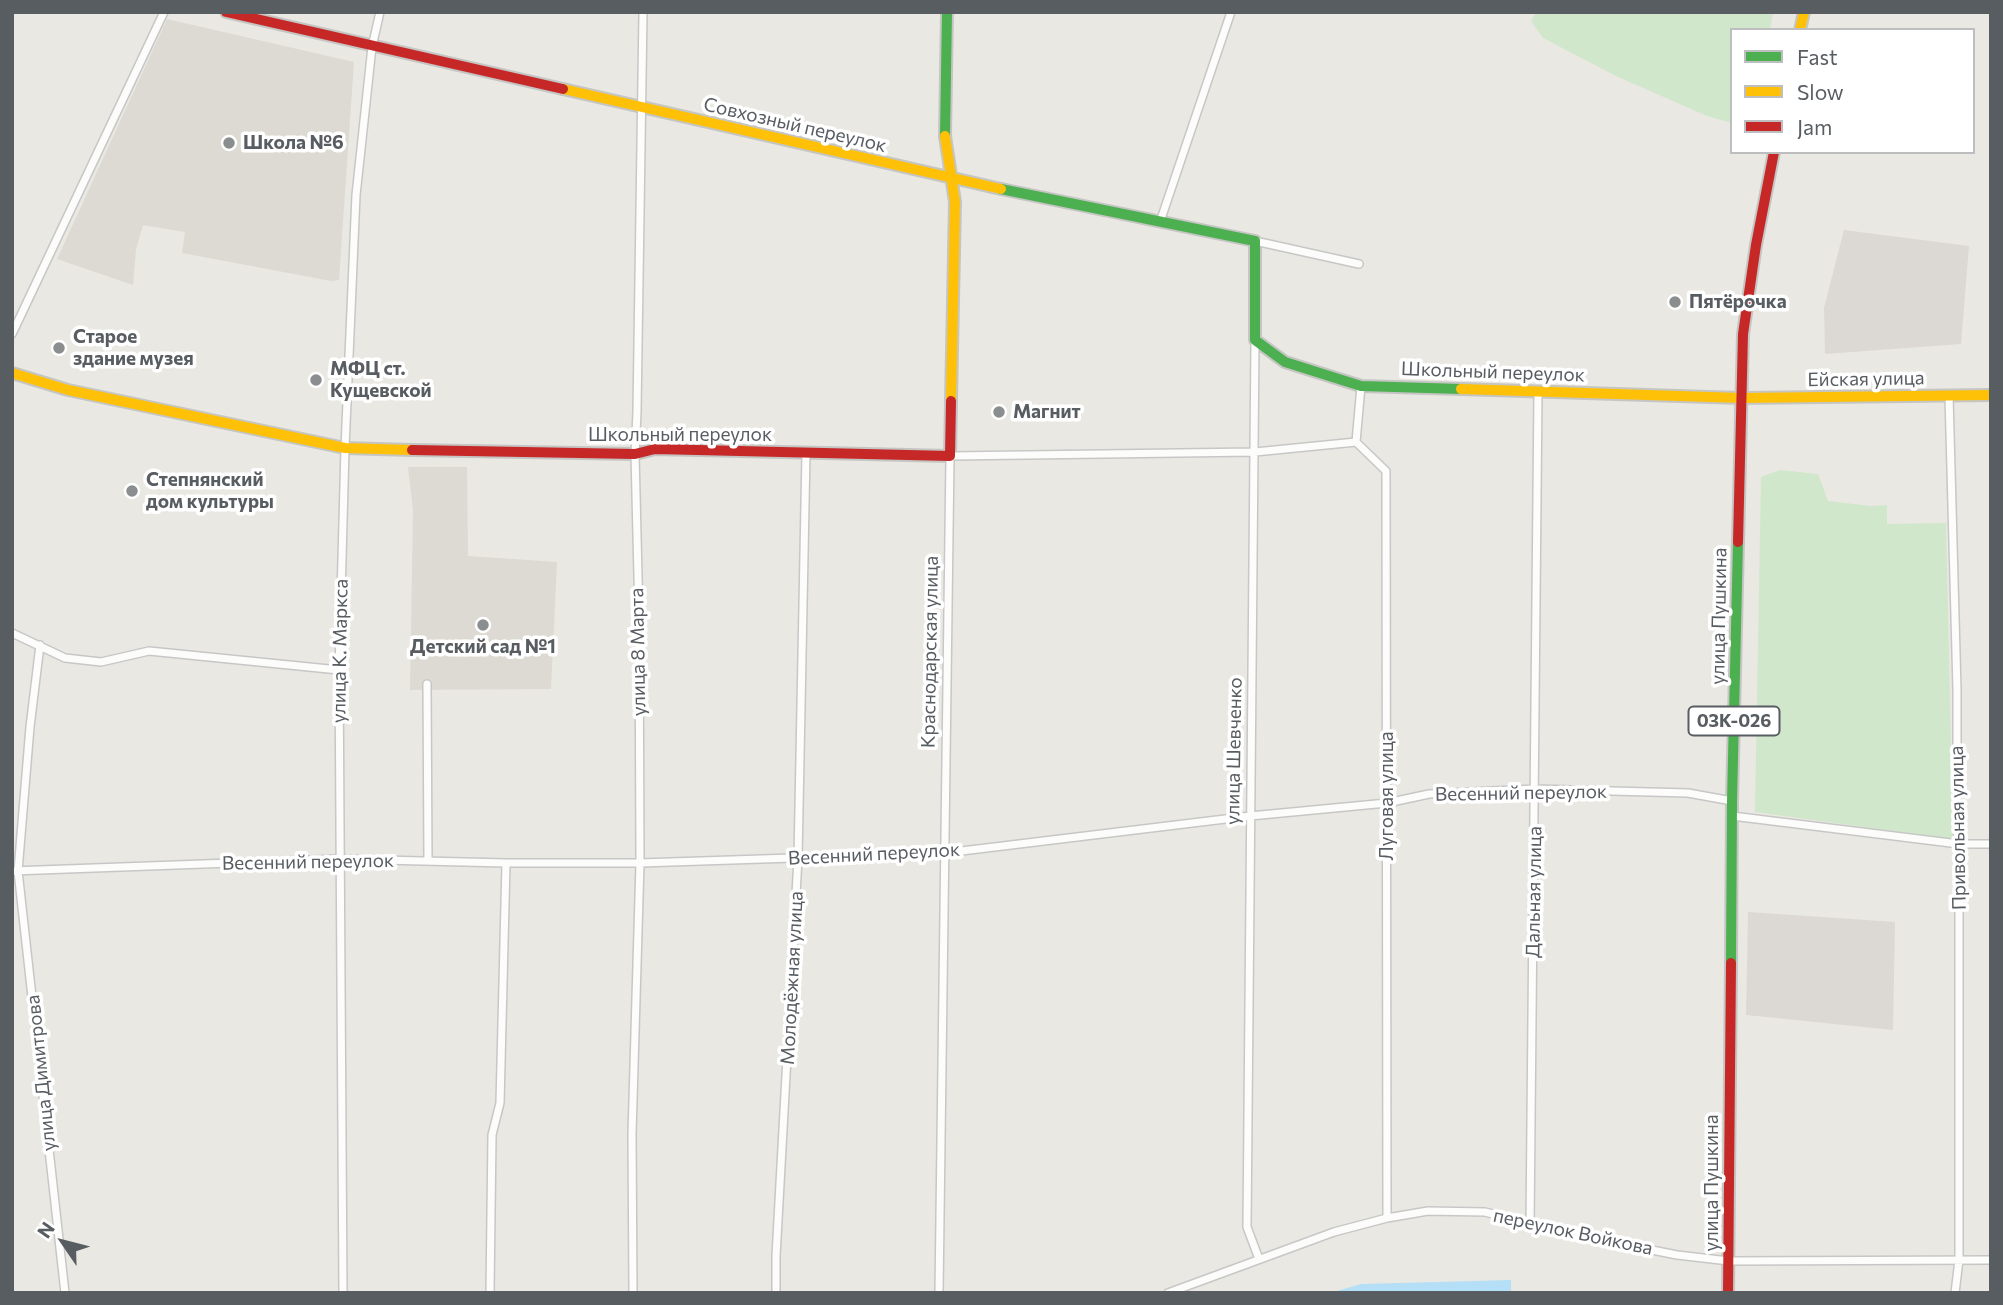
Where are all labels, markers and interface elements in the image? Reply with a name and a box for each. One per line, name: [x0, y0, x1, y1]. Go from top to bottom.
legend: [1730, 28, 1975, 154]
text: Fast: [1797, 44, 1838, 69]
text: Slow: [1797, 79, 1844, 104]
street label: Совхозный переулок: [701, 93, 889, 157]
text: Jam: [1797, 114, 1832, 139]
place label: Школа №6: [243, 132, 344, 154]
marker: Школа №6: [221, 135, 237, 151]
place label: Пятёрочка: [1689, 291, 1787, 313]
marker: Пятёрочка: [1667, 294, 1683, 310]
place label: Старое здание музея: [73, 326, 194, 370]
marker: Старое здание музея: [51, 340, 67, 356]
street label: Школьный переулок: [1401, 357, 1585, 387]
place label: МФЦ ст. Кущевской: [330, 358, 432, 402]
street label: Ейская улица: [1807, 367, 1925, 391]
marker: МФЦ ст. Кущевской: [308, 372, 324, 388]
place label: Магнит: [1013, 401, 1081, 423]
marker: Магнит: [991, 404, 1007, 420]
street label: Школьный переулок: [588, 424, 772, 446]
place label: Степнянский дом культуры: [146, 469, 274, 513]
marker: Степнянский дом культуры: [124, 483, 140, 499]
street label: улица Пушкина: [1706, 547, 1732, 685]
street label: Краснодарская улица: [917, 556, 943, 748]
street label: улица К. Маркса: [327, 579, 353, 723]
street label: улица 8 Марта: [625, 588, 651, 716]
marker: Детский сад №1: [475, 617, 491, 633]
place label: Детский сад №1: [410, 636, 556, 658]
street label: улица Шевченко: [1221, 677, 1247, 825]
road number: 03К-026: [1688, 706, 1780, 736]
street label: Луговая улица: [1376, 731, 1398, 861]
street label: Привольная улица: [1945, 746, 1971, 910]
street label: Весенний переулок: [1435, 780, 1607, 806]
street label: Дальная улица: [1521, 826, 1547, 958]
street label: Весенний переулок: [787, 838, 961, 870]
street label: Весенний переулок: [222, 849, 394, 875]
street label: Молодёжная улица: [776, 891, 808, 1065]
street label: улица Димитрова: [21, 994, 61, 1152]
street label: улица Пушкина: [1701, 1114, 1723, 1252]
street label: переулок Войкова: [1491, 1204, 1655, 1260]
north arrow: [28, 1207, 98, 1277]
text: N: [32, 1217, 59, 1242]

